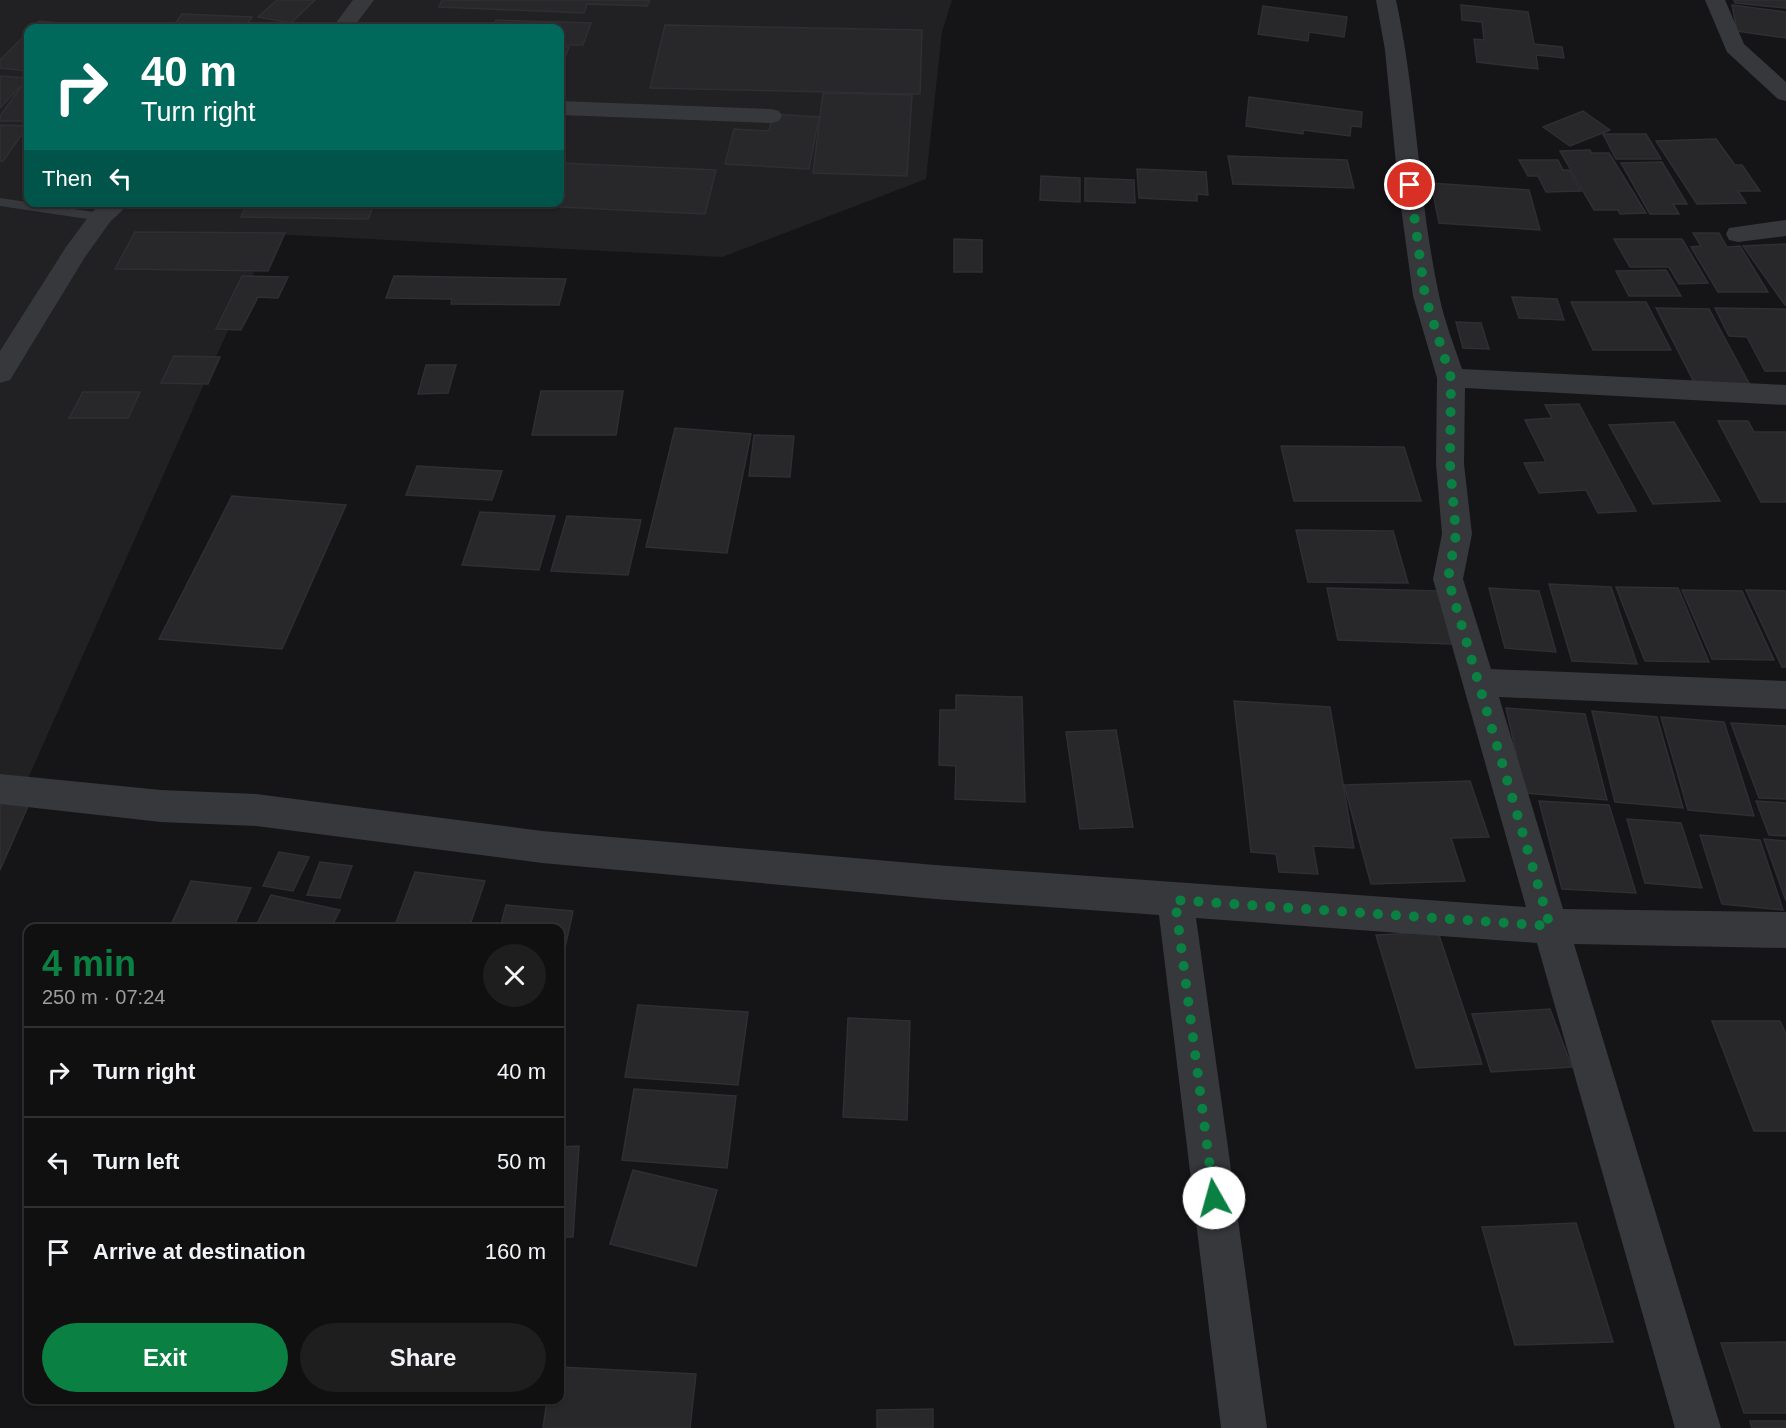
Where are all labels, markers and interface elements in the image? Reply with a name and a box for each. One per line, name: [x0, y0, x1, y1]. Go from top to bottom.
icon: right: [42, 48, 120, 126]
text: 40 m: [141, 48, 237, 95]
text: Turn right: [141, 97, 256, 127]
pin: [1384, 159, 1435, 210]
icon: left: [104, 162, 137, 195]
text: Then: [42, 166, 92, 191]
icon: arrive: [1393, 168, 1426, 201]
text: 4 min: [42, 943, 136, 984]
button: close: [483, 944, 546, 1007]
text: 250 m · 07:24: [42, 986, 165, 1008]
icon: right: [42, 1056, 75, 1089]
text: Turn right: [93, 1059, 195, 1084]
text: 40 m: [497, 1059, 546, 1084]
icon: left: [42, 1146, 75, 1179]
text: Turn left: [93, 1149, 179, 1174]
text: 50 m: [497, 1149, 546, 1174]
position arrow: [1182, 1166, 1246, 1230]
icon: arrive: [42, 1236, 75, 1269]
text: Arrive at destination: [93, 1239, 306, 1264]
text: 160 m: [485, 1239, 546, 1264]
button: Exit: [42, 1323, 288, 1392]
button: Share: [300, 1323, 546, 1392]

